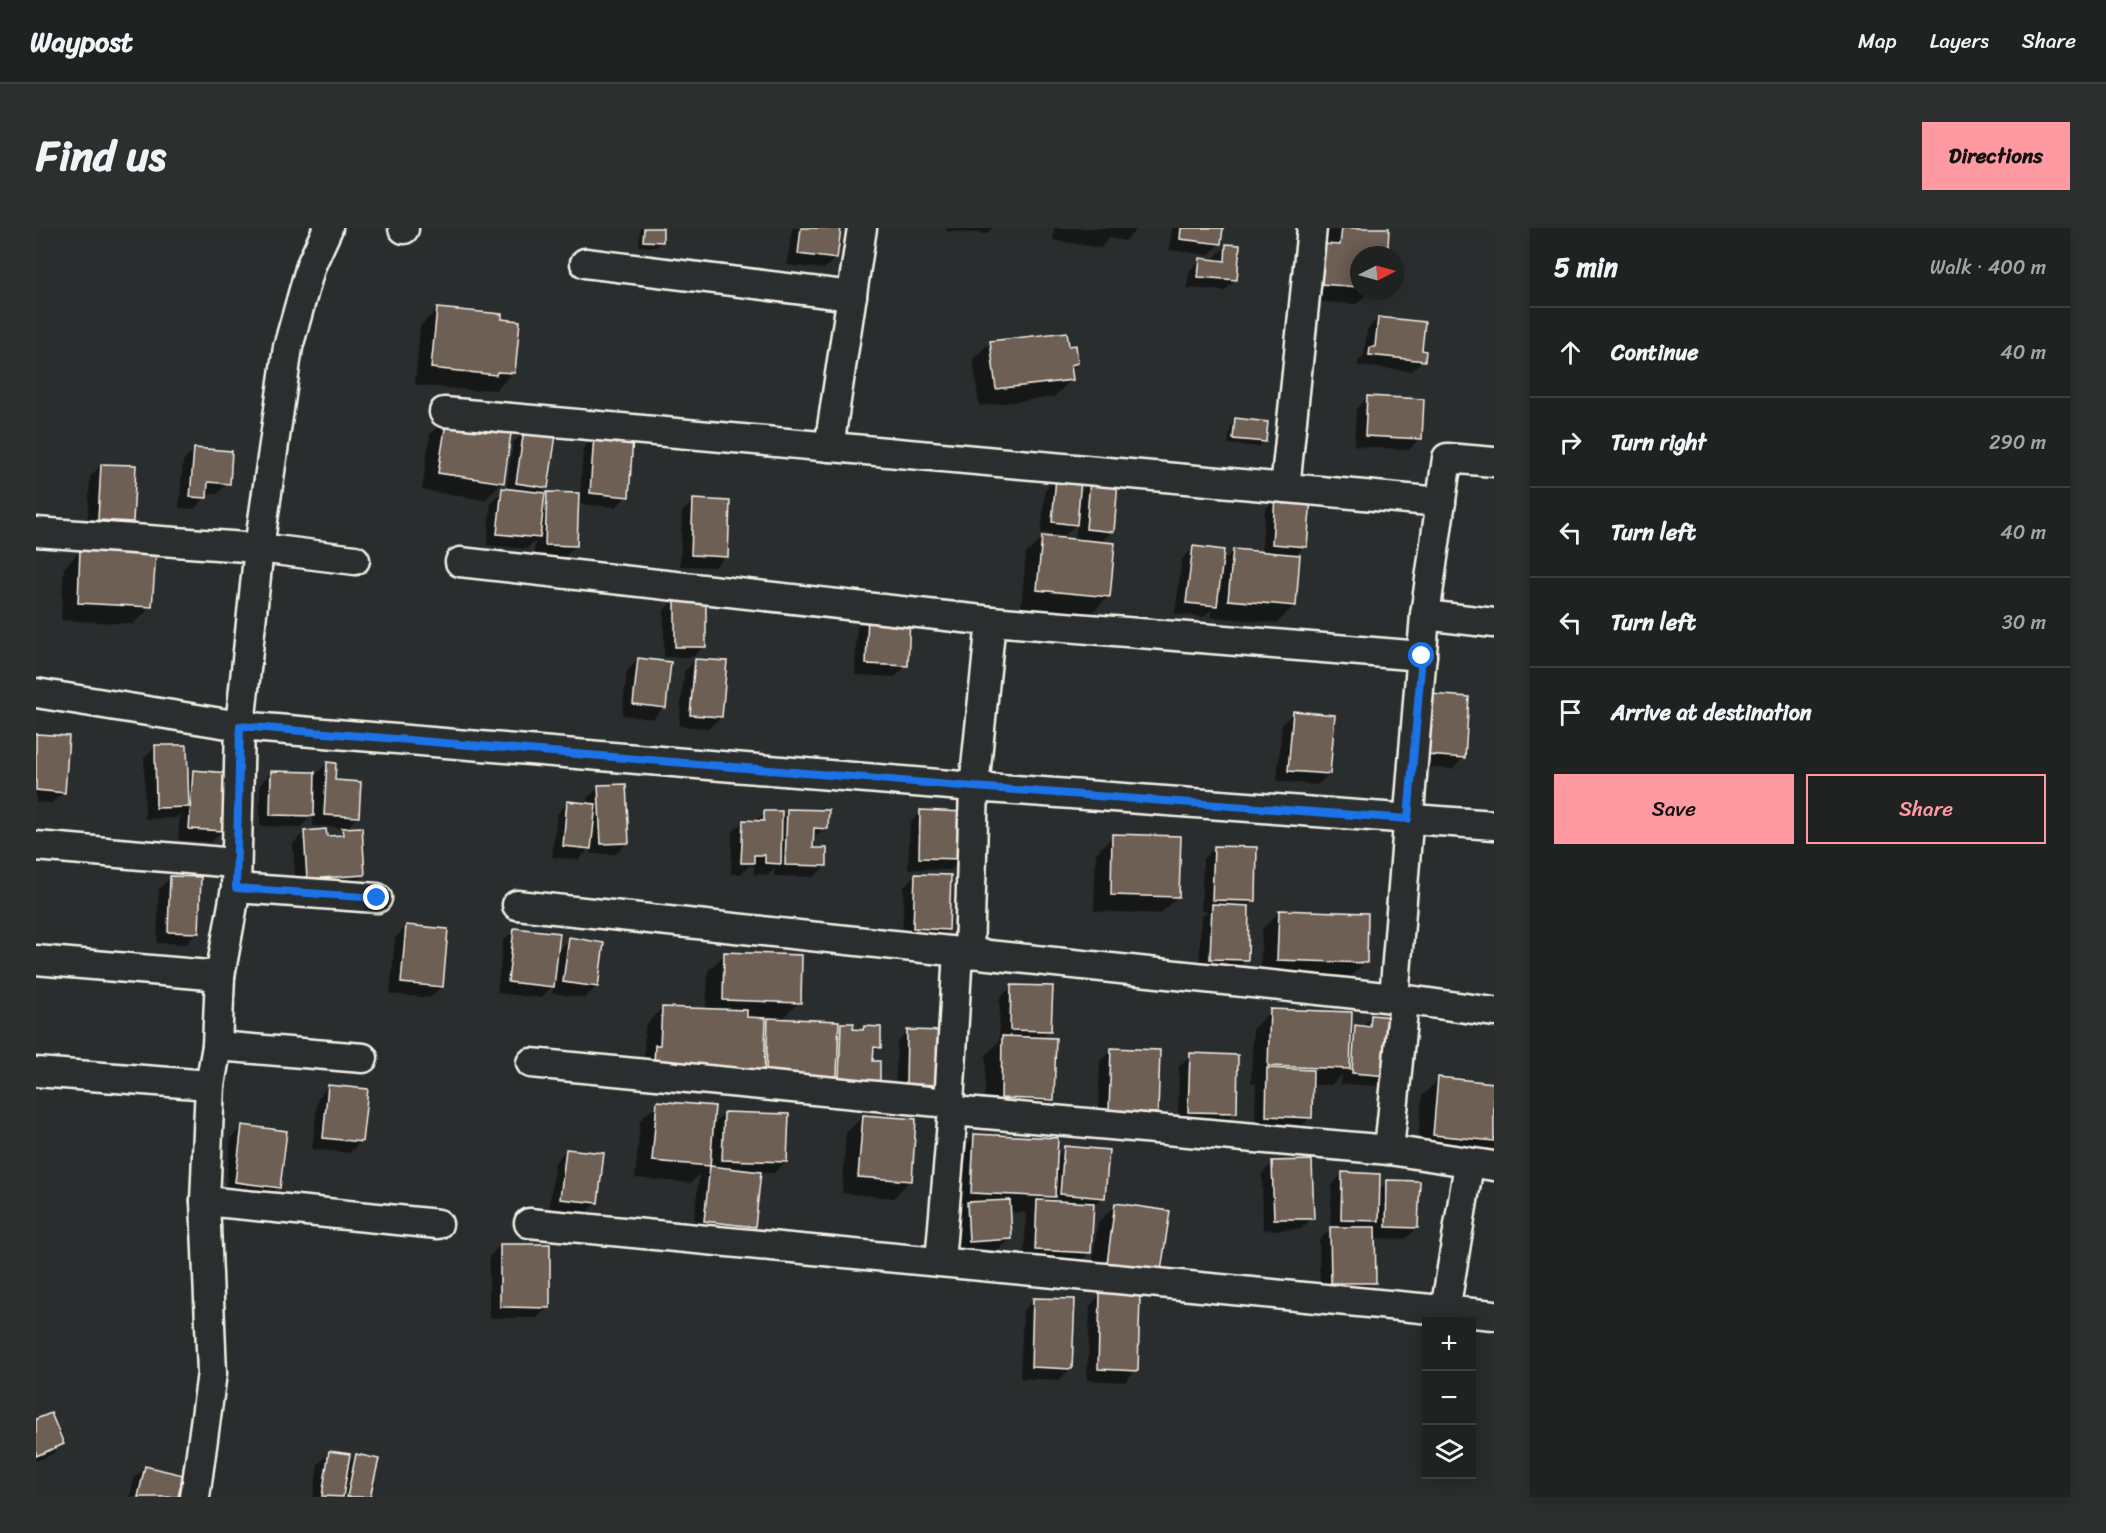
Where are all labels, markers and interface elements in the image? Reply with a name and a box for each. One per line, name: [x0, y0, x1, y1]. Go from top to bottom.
text: Waypost: [30, 17, 133, 66]
text: Map: [1858, 22, 1897, 60]
text: Layers: [1930, 22, 1989, 60]
text: Share: [2022, 22, 2076, 60]
text: Find us: [36, 119, 166, 193]
button: Directions: [1922, 122, 2070, 190]
text: 5 min: [1554, 244, 1618, 290]
north arrow: [1350, 246, 1404, 300]
text: Walk · 400 m: [1930, 250, 2046, 285]
text: Continue: [1611, 333, 1699, 372]
text: 40 m: [2000, 335, 2046, 370]
icon: ahead: [1554, 336, 1587, 369]
text: Turn right: [1611, 423, 1706, 462]
text: 290 m: [1989, 425, 2046, 460]
icon: right: [1554, 426, 1587, 459]
text: Turn left: [1611, 513, 1696, 552]
text: 40 m: [2000, 515, 2046, 550]
icon: left: [1554, 516, 1587, 549]
text: Turn left: [1611, 603, 1696, 642]
text: 30 m: [2002, 605, 2046, 640]
icon: left: [1554, 606, 1587, 639]
route start: [1408, 642, 1434, 668]
text: Arrive at destination: [1611, 693, 1812, 732]
icon: arrive: [1554, 696, 1587, 729]
button: Save: [1554, 774, 1794, 844]
button: Share: [1806, 774, 2046, 844]
route end: [363, 884, 389, 910]
map controls: [1422, 1317, 1476, 1479]
button: +: [1422, 1317, 1476, 1371]
button: −: [1422, 1371, 1476, 1425]
button: layers: [1422, 1425, 1476, 1479]

